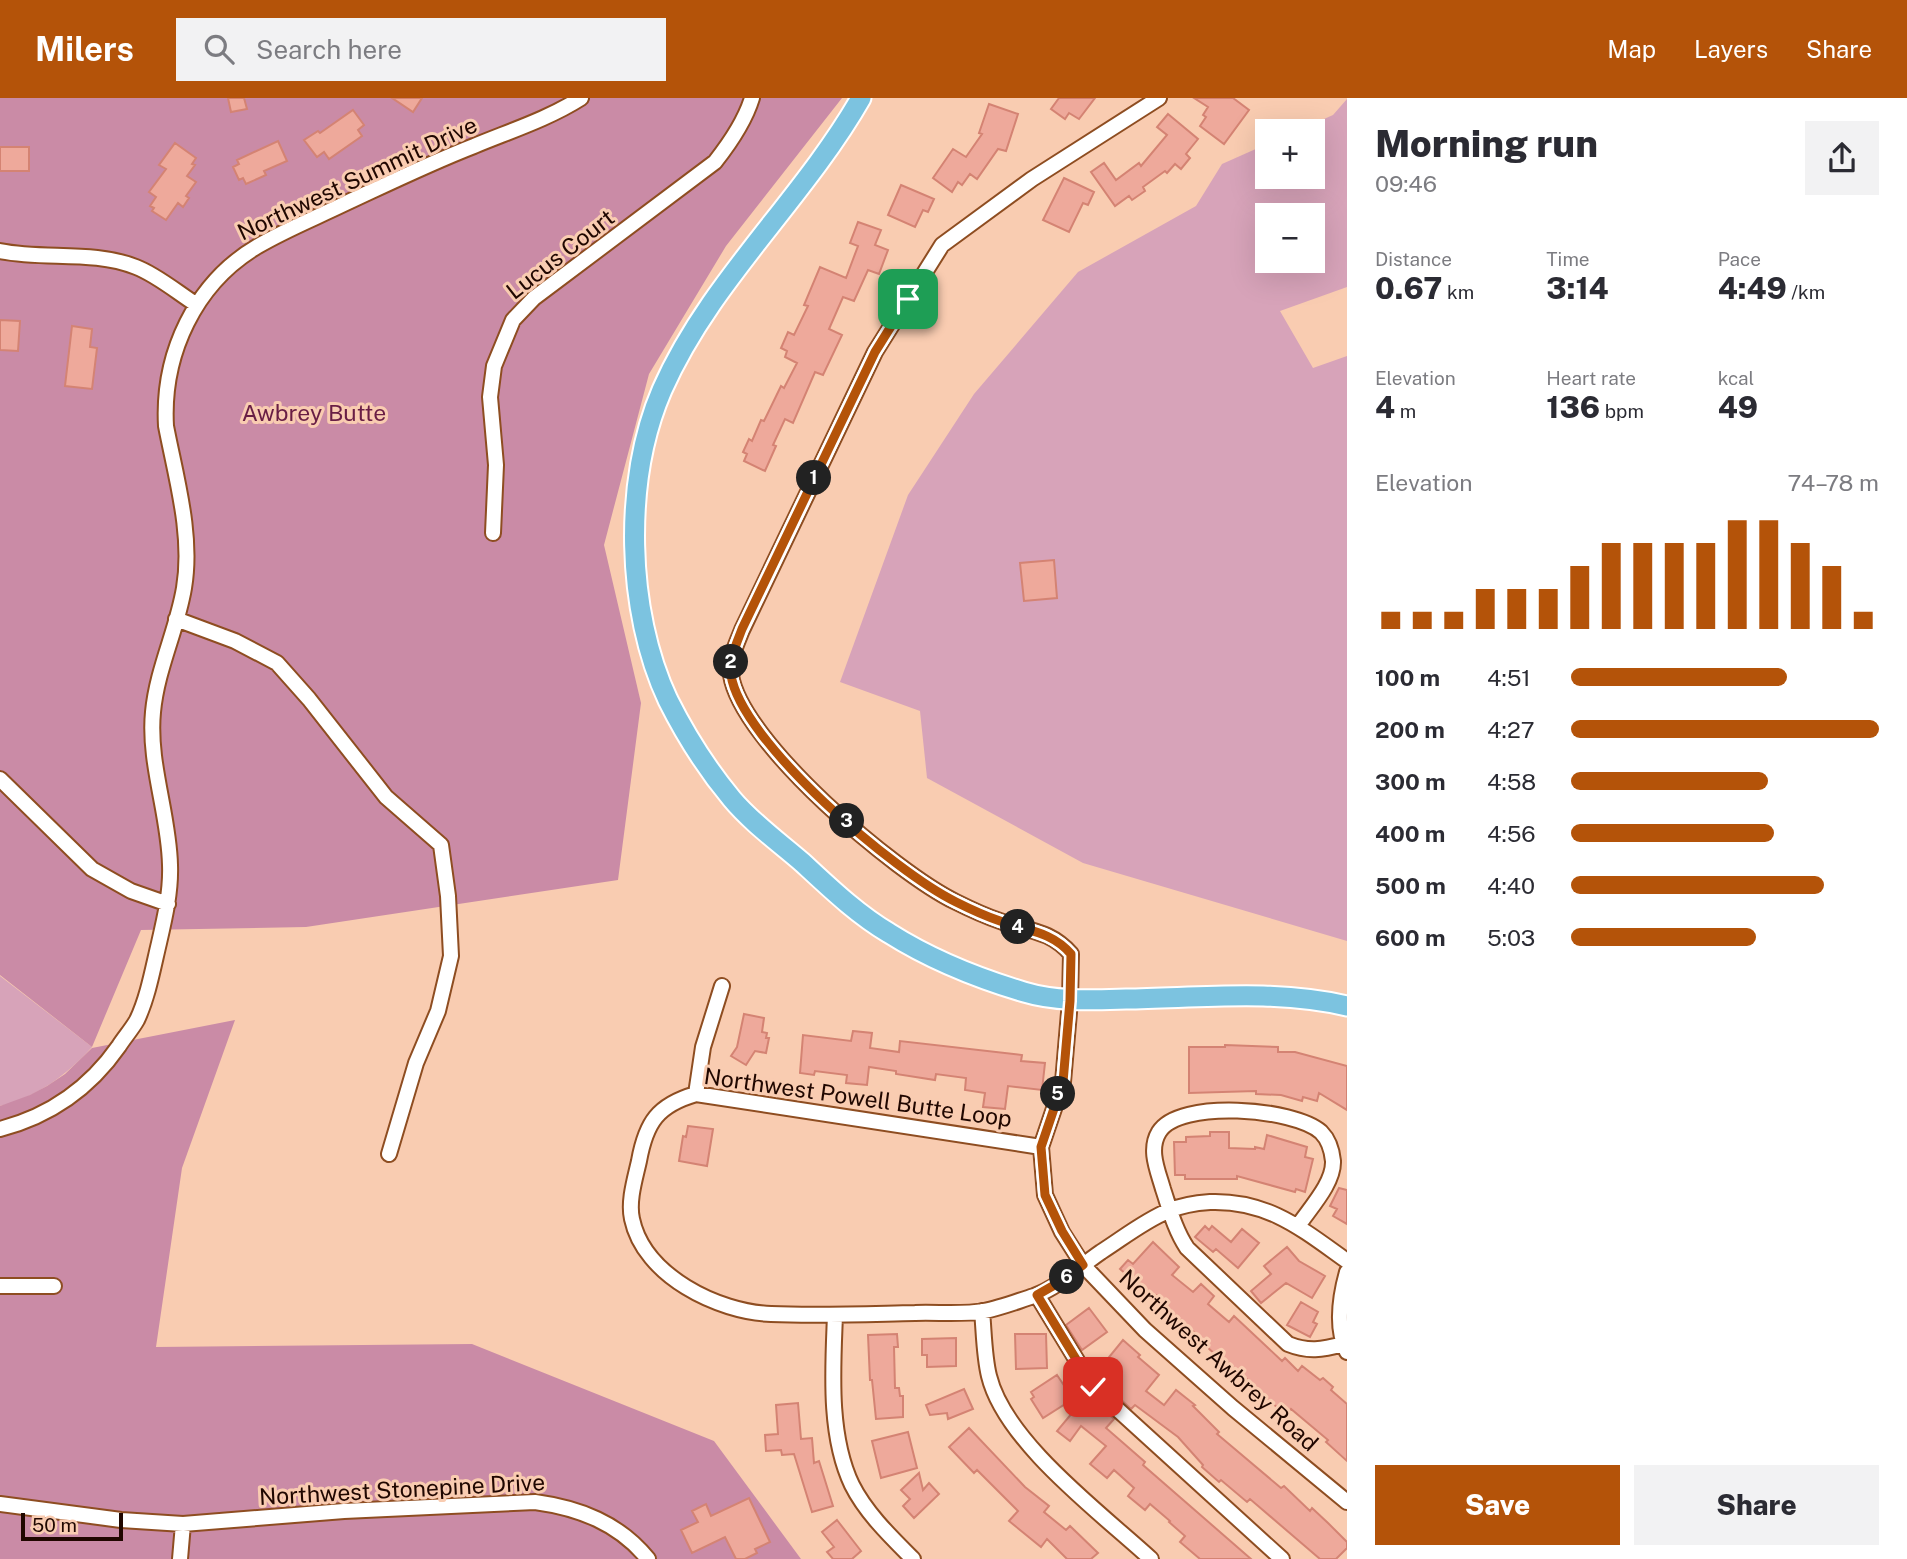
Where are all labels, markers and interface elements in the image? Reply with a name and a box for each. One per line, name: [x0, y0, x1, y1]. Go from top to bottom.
search box: [176, 18, 666, 81]
text: Milers: [35, 30, 134, 68]
icon: search: [200, 30, 238, 68]
text: Search here: [256, 34, 402, 65]
text: Map: [1607, 35, 1656, 63]
text: Layers: [1694, 35, 1768, 63]
text: Share: [1806, 35, 1872, 63]
street label: Northwest Summit Drive: [233, 111, 481, 245]
map controls: [1255, 119, 1325, 273]
button: +: [1255, 119, 1325, 189]
text: Morning run: [1375, 121, 1598, 166]
button: share: [1805, 121, 1879, 195]
text: 09:46: [1375, 170, 1437, 197]
street label: Lucus Court: [501, 203, 619, 305]
button: −: [1255, 203, 1325, 273]
text: Distance: [1375, 248, 1452, 270]
text: Time: [1546, 248, 1590, 270]
text: Pace: [1718, 248, 1761, 270]
pin: [878, 269, 938, 329]
text: 0.67: [1375, 270, 1442, 306]
text: 3:14: [1546, 270, 1609, 306]
text: 4:49: [1718, 270, 1787, 306]
icon: arrive: [889, 280, 927, 318]
text: km: [1442, 281, 1474, 303]
text: /km: [1787, 281, 1825, 303]
text: Elevation: [1375, 367, 1456, 389]
text: Heart rate: [1546, 367, 1636, 389]
text: kcal: [1718, 367, 1754, 389]
text: 4: [1375, 389, 1395, 425]
text: 136: [1546, 389, 1600, 425]
text: 49: [1718, 389, 1758, 425]
park label: Awbrey Butte: [242, 399, 386, 426]
text: m: [1395, 400, 1416, 422]
text: bpm: [1600, 400, 1644, 422]
pin: 1: [796, 460, 832, 496]
text: 1: [809, 466, 818, 488]
text: Elevation: [1375, 469, 1473, 496]
text: 74–78 m: [1788, 469, 1879, 496]
pin: 2: [714, 644, 748, 680]
text: 2: [724, 650, 737, 672]
text: 100 m: [1375, 664, 1440, 691]
text: 4:51: [1487, 664, 1531, 691]
text: 200 m: [1375, 716, 1445, 743]
text: 4:27: [1487, 716, 1535, 743]
text: 300 m: [1375, 768, 1446, 795]
text: 4:58: [1487, 768, 1536, 795]
pin: 3: [830, 804, 864, 838]
text: 3: [840, 809, 853, 831]
text: 400 m: [1375, 820, 1445, 847]
text: 4:56: [1487, 820, 1536, 847]
text: 500 m: [1375, 872, 1446, 899]
text: 4:40: [1487, 872, 1535, 899]
pin: 4: [1000, 910, 1036, 944]
text: 4: [1011, 915, 1024, 937]
text: 600 m: [1375, 924, 1445, 951]
text: 5:03: [1487, 924, 1535, 951]
street label: Northwest Powell Butte Loop: [702, 1062, 1014, 1132]
pin: 5: [1040, 1076, 1076, 1112]
text: 5: [1051, 1082, 1064, 1104]
pin: 6: [1050, 1260, 1084, 1294]
street label: Northwest Awbrey Road: [1114, 1264, 1324, 1456]
text: 6: [1060, 1265, 1073, 1287]
pin: [1063, 1357, 1123, 1417]
icon: check: [1074, 1368, 1112, 1406]
button: Save: [1375, 1465, 1620, 1545]
button: Share: [1634, 1465, 1879, 1545]
street label: Northwest Stonepine Drive: [258, 1468, 546, 1510]
scale bar: [21, 1510, 122, 1542]
text: 50 m: [32, 1514, 77, 1536]

